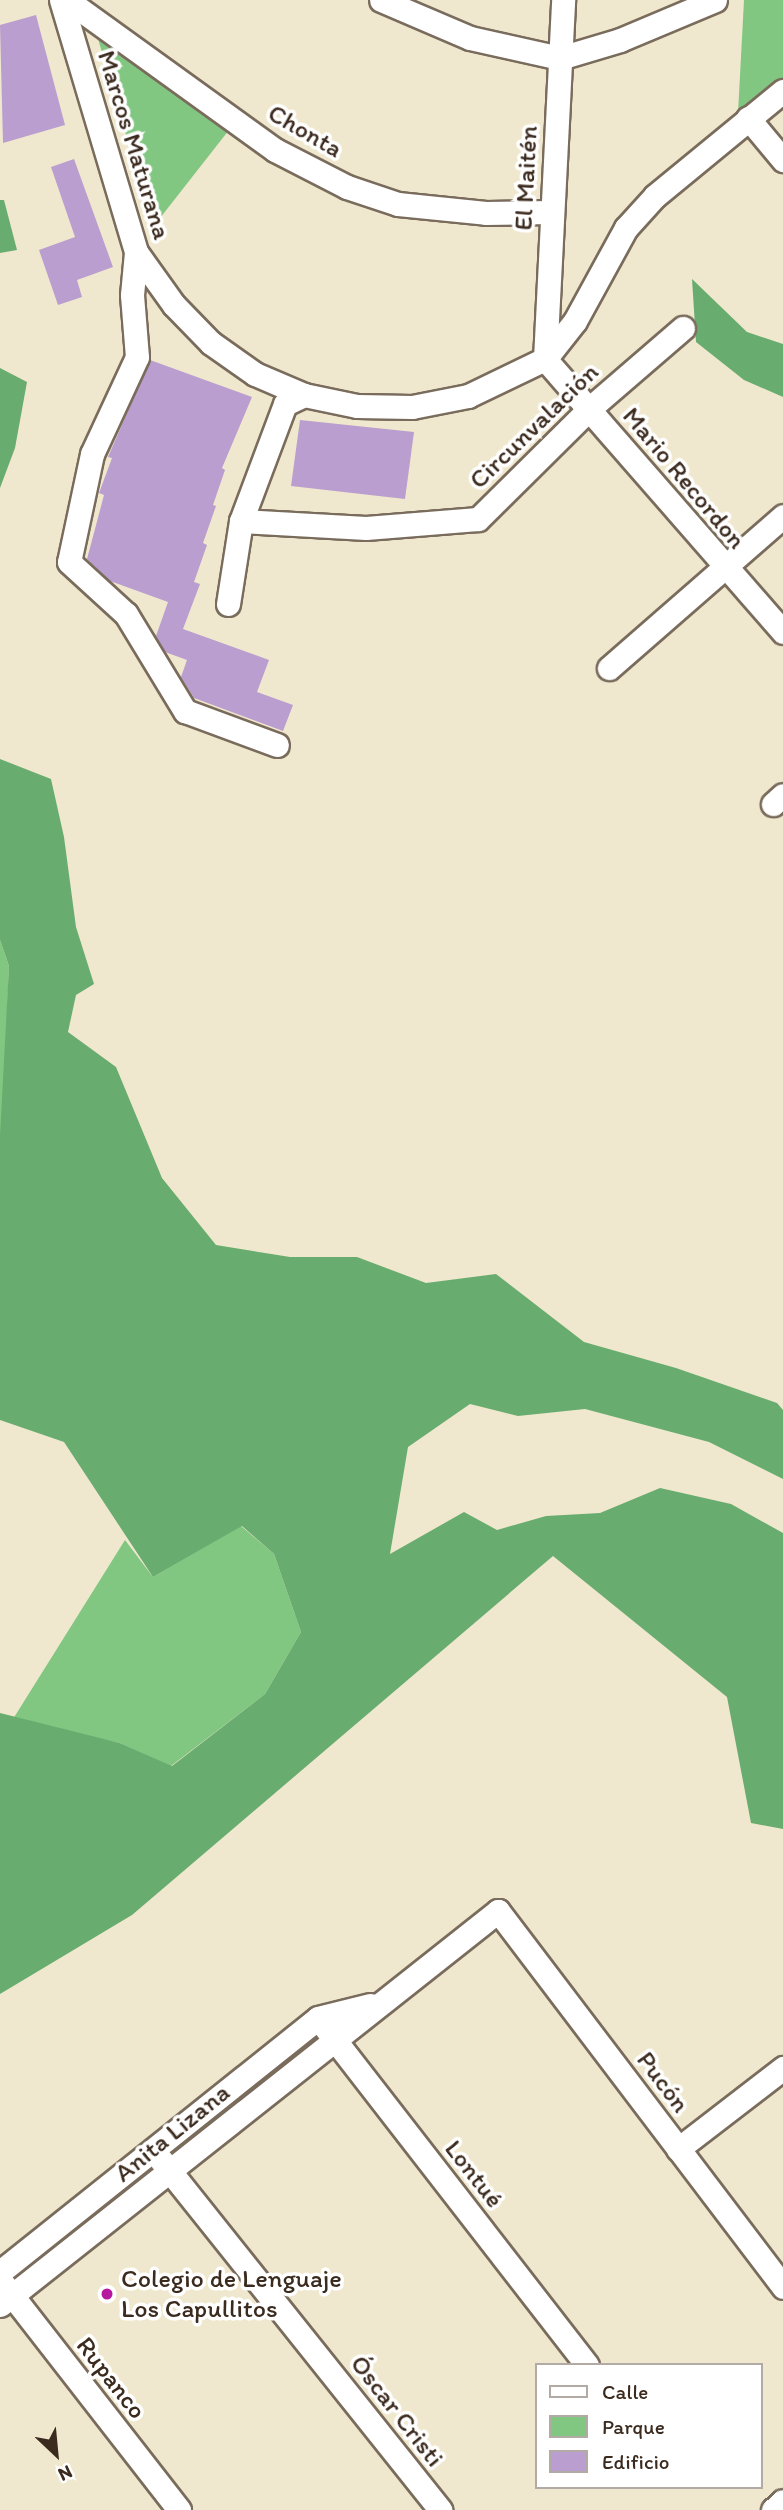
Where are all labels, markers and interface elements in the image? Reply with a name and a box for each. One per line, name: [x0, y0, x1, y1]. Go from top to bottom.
street label: Marcos Maturana: [90, 47, 178, 243]
street label: Chonta: [262, 97, 348, 165]
street label: El Maitén: [508, 125, 544, 231]
street label: Circunvalación: [463, 357, 605, 495]
street label: Mario Recordon: [616, 401, 752, 555]
street label: Pucón: [630, 2045, 696, 2119]
street label: Anita Lizana: [108, 2077, 236, 2189]
street label: Lontué: [438, 2134, 510, 2214]
place label: Colegio de Lenguaje Los Capullitos: [121, 2263, 342, 2324]
marker: Colegio de Lenguaje Los Capullitos: [99, 2286, 115, 2302]
street label: Rupanco: [69, 2331, 153, 2425]
street label: Óscar Cristi: [344, 2349, 450, 2473]
legend: [534, 2363, 762, 2489]
text: Calle: [602, 2379, 648, 2404]
text: Parque: [602, 2414, 665, 2439]
north arrow: [21, 2419, 91, 2489]
text: Edificio: [602, 2449, 670, 2474]
text: N: [55, 2460, 76, 2486]

